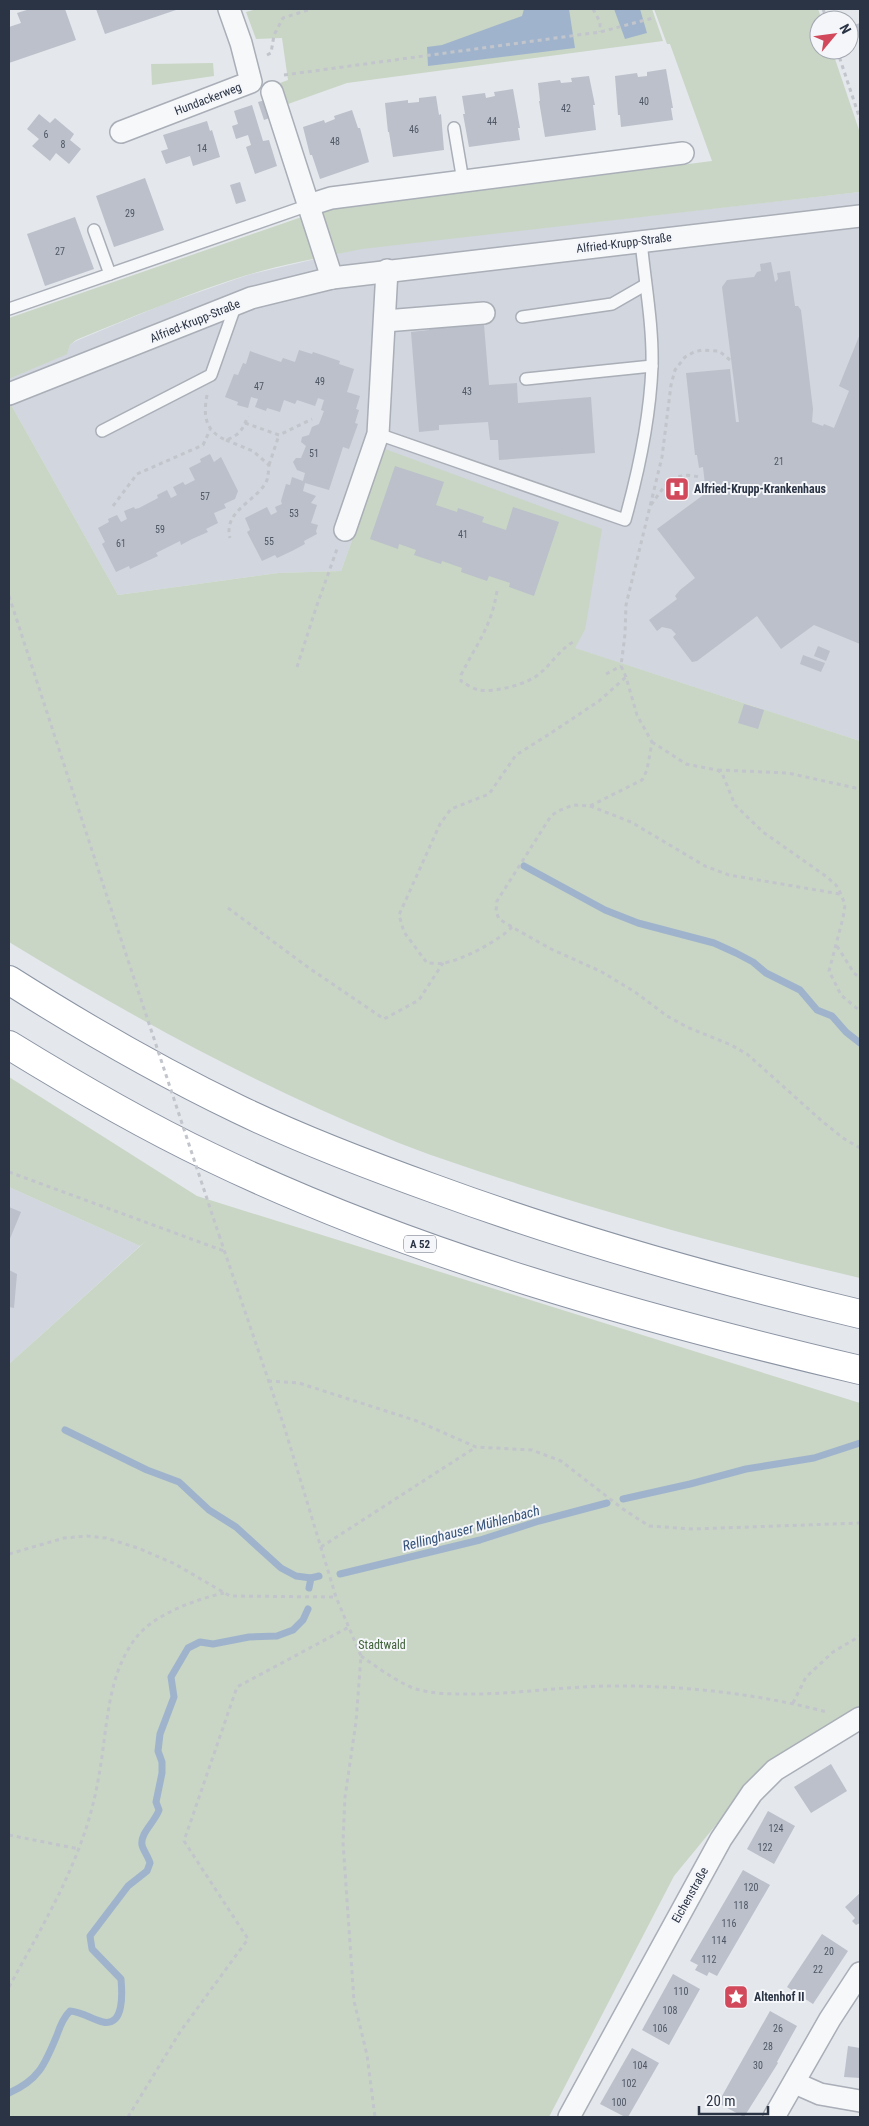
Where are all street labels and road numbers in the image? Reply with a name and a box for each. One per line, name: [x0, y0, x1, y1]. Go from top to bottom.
street label: Hundackerweg: [173, 80, 243, 118]
street label: Alfried-Krupp-Straße: [575, 230, 673, 256]
street label: Alfried-Krupp-Straße: [148, 296, 243, 345]
road number: A 52: [404, 1236, 436, 1252]
street label: Eichenstraße: [669, 1864, 711, 1925]

